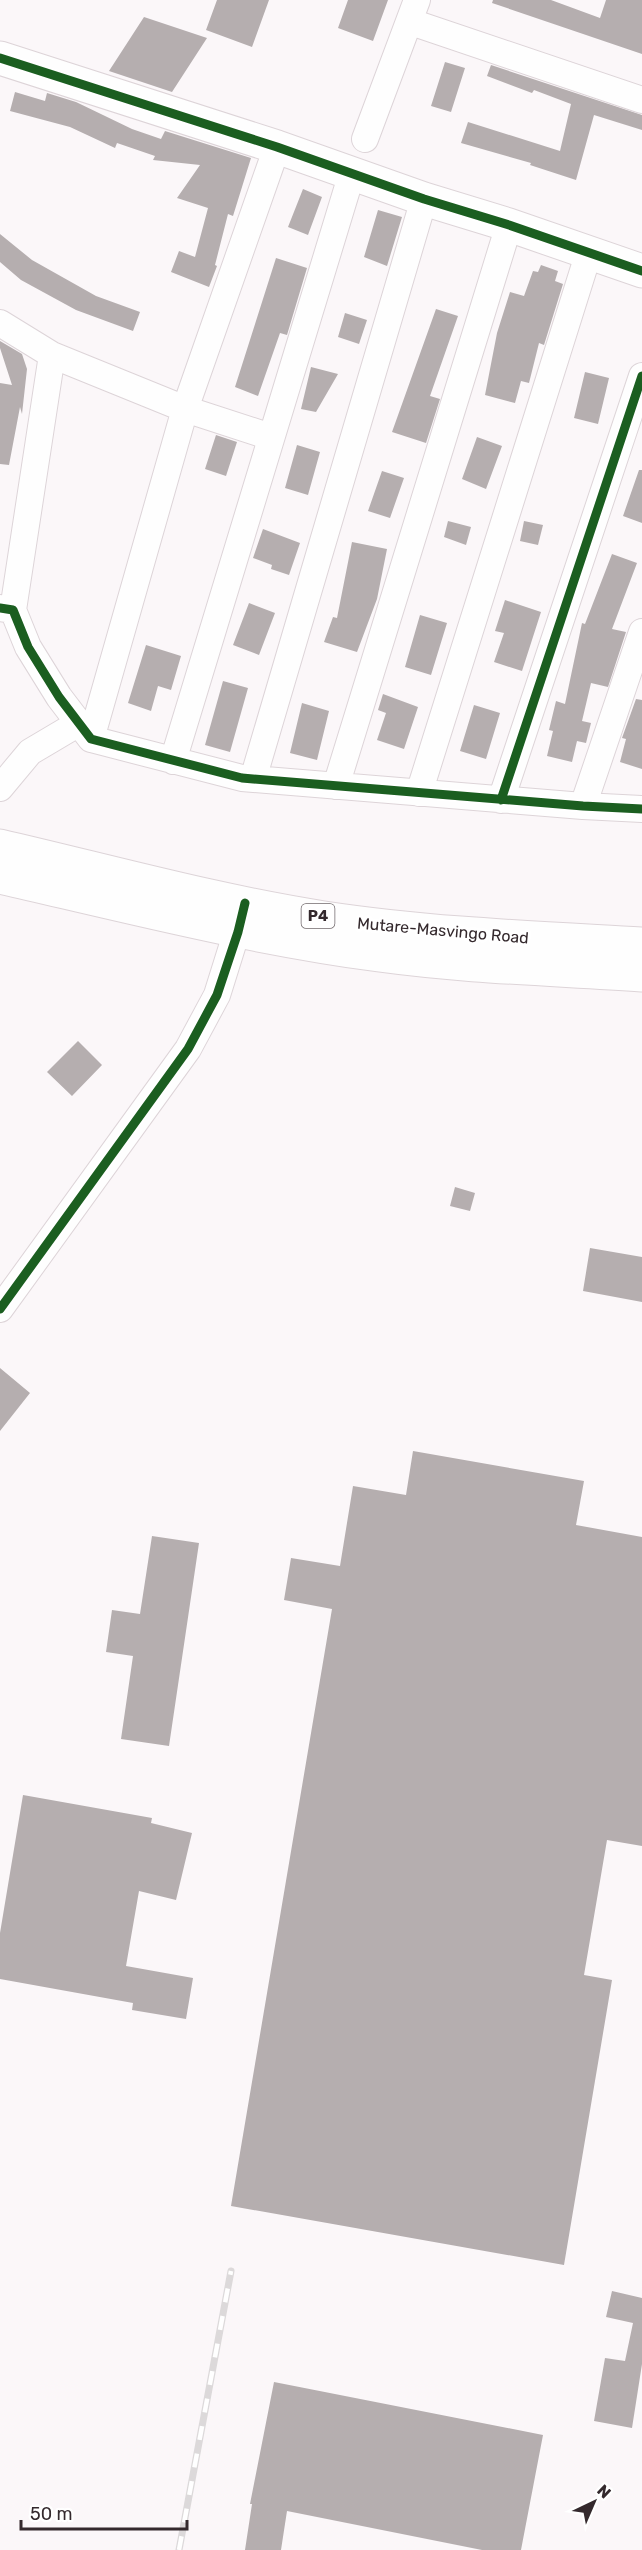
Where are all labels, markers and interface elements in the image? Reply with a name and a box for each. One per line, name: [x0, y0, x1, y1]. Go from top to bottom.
road number: P4: [302, 904, 334, 928]
street label: Mutare-Masvingo Road: [356, 914, 530, 947]
north arrow: [564, 2472, 624, 2532]
text: N: [593, 2481, 615, 2502]
scale bar: [21, 2493, 188, 2531]
text: 50 m: [30, 2503, 73, 2525]

